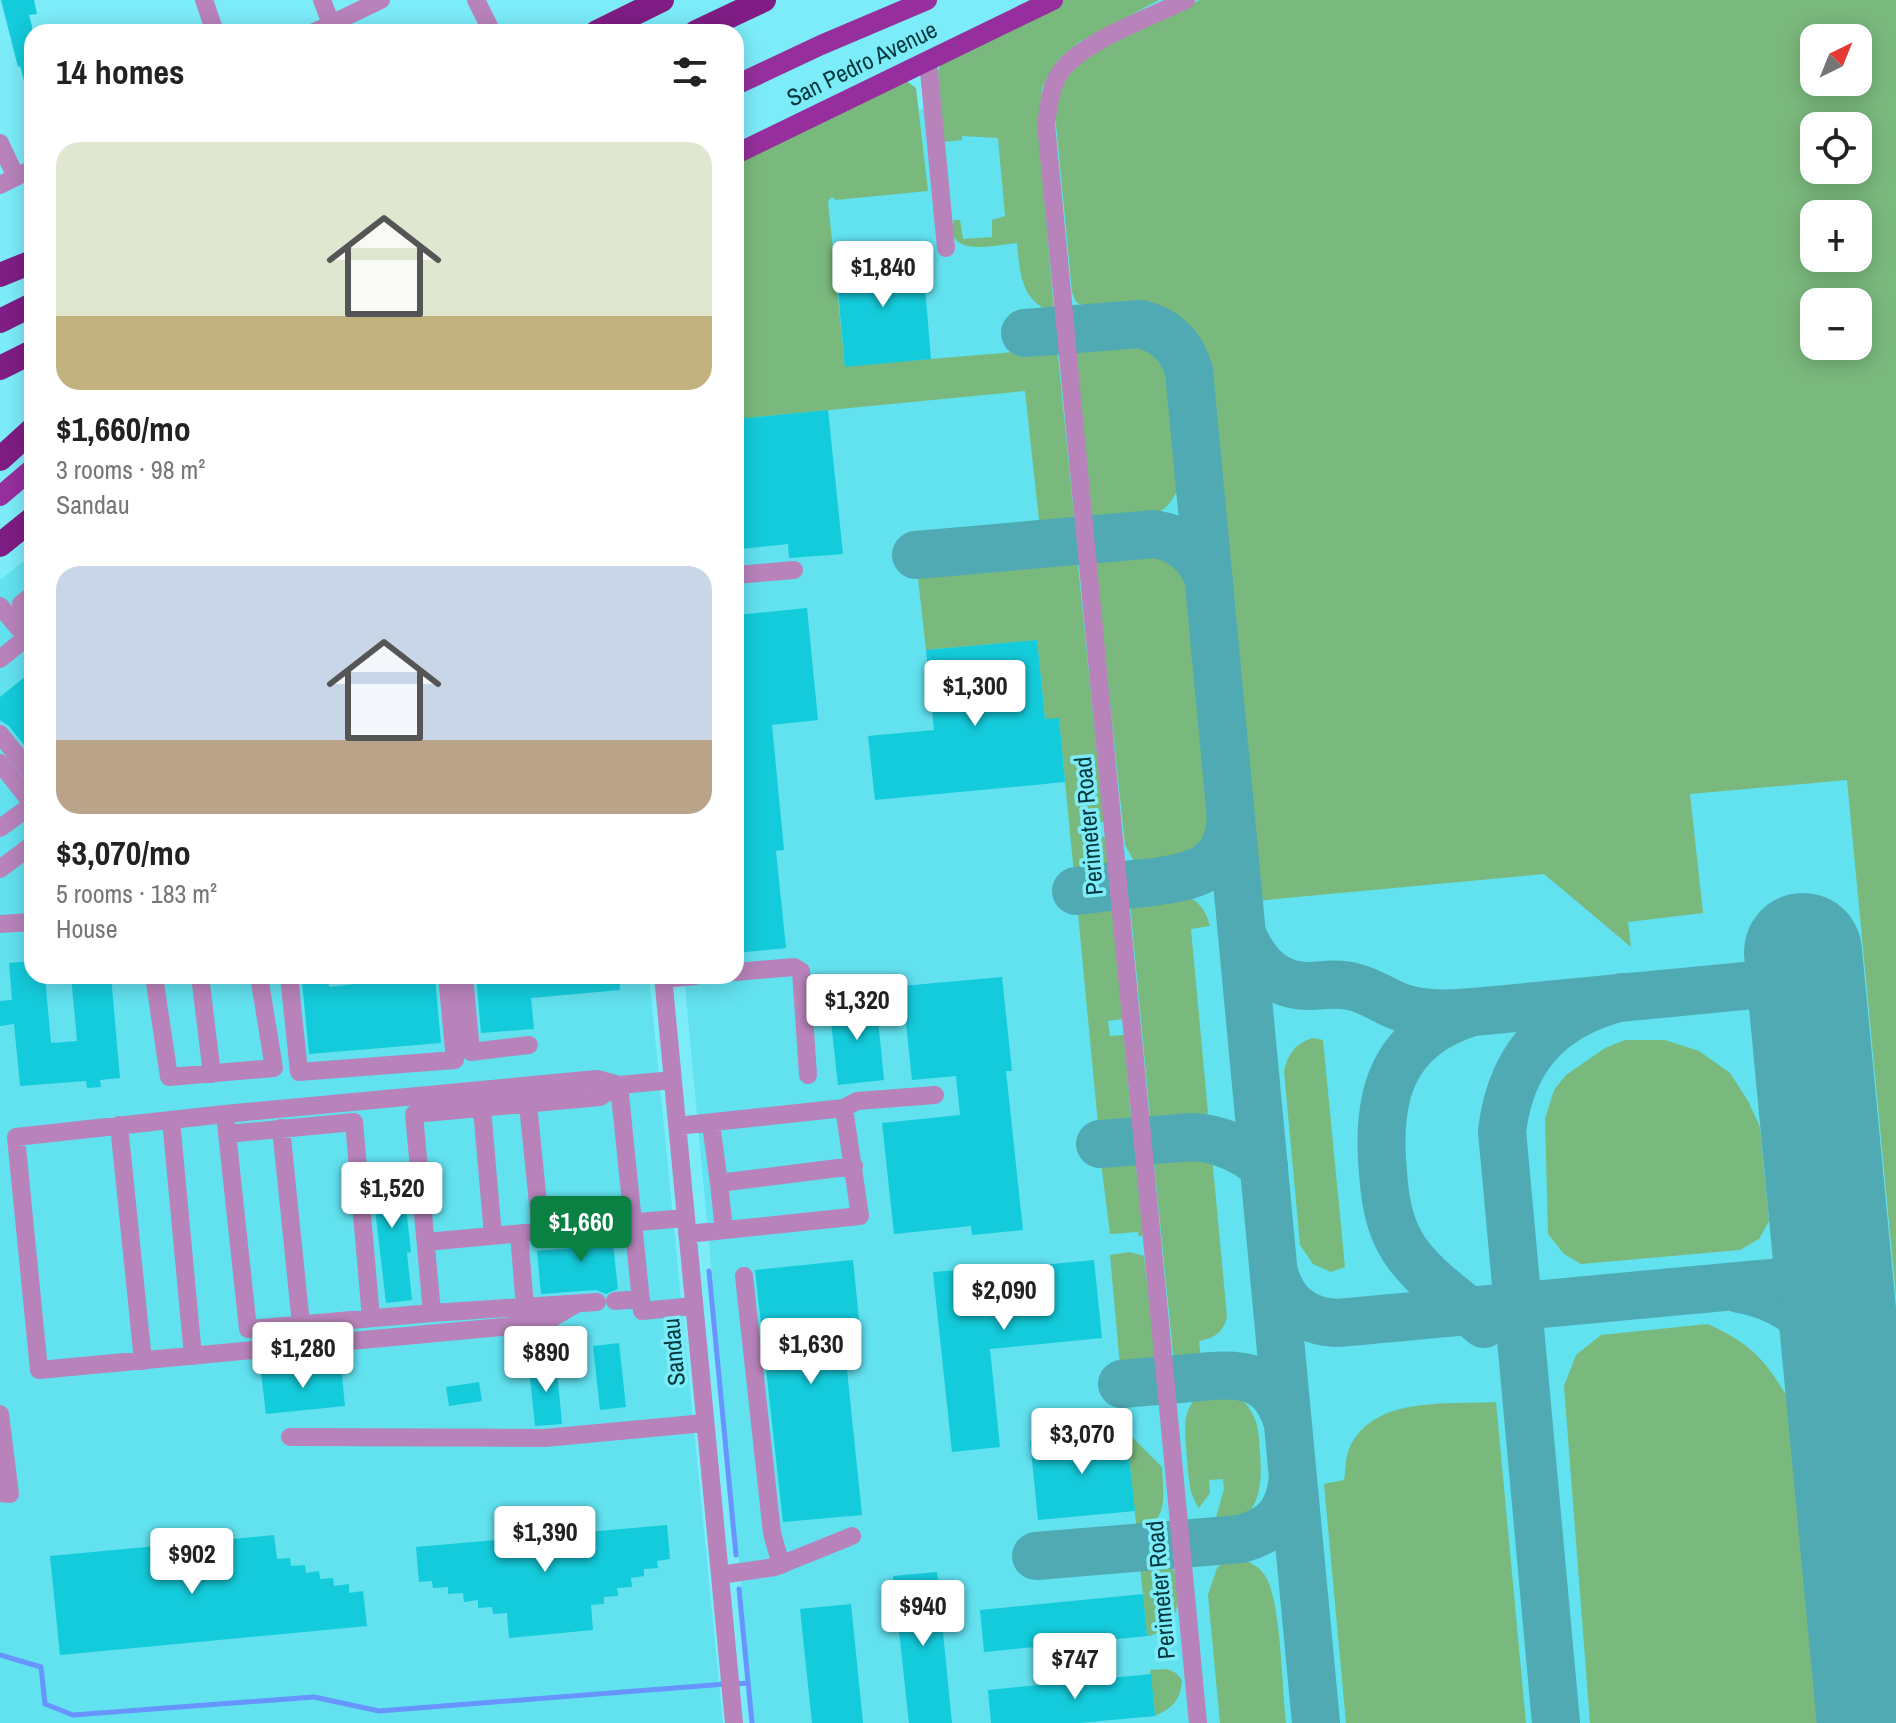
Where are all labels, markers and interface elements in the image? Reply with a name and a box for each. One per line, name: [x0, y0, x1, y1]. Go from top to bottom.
street label: San Pedro Avenue: [781, 13, 942, 113]
north arrow: [1800, 24, 1872, 96]
map controls: [1800, 24, 1872, 360]
text: 14 homes: [56, 49, 185, 95]
icon: filters: [668, 50, 712, 94]
button: locate: [1800, 112, 1872, 184]
icon: home: [312, 194, 456, 338]
button: +: [1800, 200, 1872, 272]
pin: $1,840: [818, 241, 948, 309]
text: $1,840: [850, 249, 916, 284]
button: −: [1800, 288, 1872, 360]
text: $1,660/mo: [56, 406, 191, 452]
text: 3 rooms · 98 m²: [56, 452, 205, 487]
text: Sandau: [56, 487, 130, 522]
icon: home: [312, 618, 456, 762]
pin: $1,300: [910, 660, 1040, 728]
text: $1,300: [942, 668, 1008, 703]
street label: Perimeter Road: [1066, 755, 1110, 897]
text: $3,070/mo: [56, 830, 191, 876]
text: 5 rooms · 183 m²: [56, 876, 217, 911]
text: House: [56, 911, 118, 946]
pin: $1,320: [792, 974, 922, 1042]
text: $1,320: [824, 982, 890, 1017]
pin: $1,520: [327, 1162, 457, 1230]
text: $1,520: [359, 1170, 425, 1205]
pin: $1,660: [516, 1196, 646, 1264]
text: $1,660: [548, 1204, 614, 1239]
pin: $2,090: [939, 1264, 1069, 1332]
text: $2,090: [971, 1272, 1037, 1307]
street label: Sandau: [654, 1317, 692, 1387]
pin: $1,630: [746, 1318, 876, 1386]
pin: $1,280: [238, 1322, 368, 1390]
pin: $890: [499, 1326, 593, 1394]
text: $1,630: [778, 1326, 844, 1361]
text: $1,280: [270, 1330, 336, 1365]
text: $890: [522, 1334, 570, 1369]
pin: $3,070: [1017, 1408, 1147, 1476]
text: $3,070: [1049, 1416, 1115, 1451]
pin: $1,390: [480, 1506, 610, 1574]
text: $1,390: [512, 1514, 578, 1549]
street label: Perimeter Road: [1138, 1519, 1182, 1661]
pin: $902: [145, 1528, 239, 1596]
text: $902: [168, 1536, 216, 1571]
pin: $940: [876, 1580, 970, 1648]
text: $940: [899, 1588, 947, 1623]
pin: $747: [1028, 1633, 1122, 1701]
text: $747: [1051, 1641, 1099, 1676]

